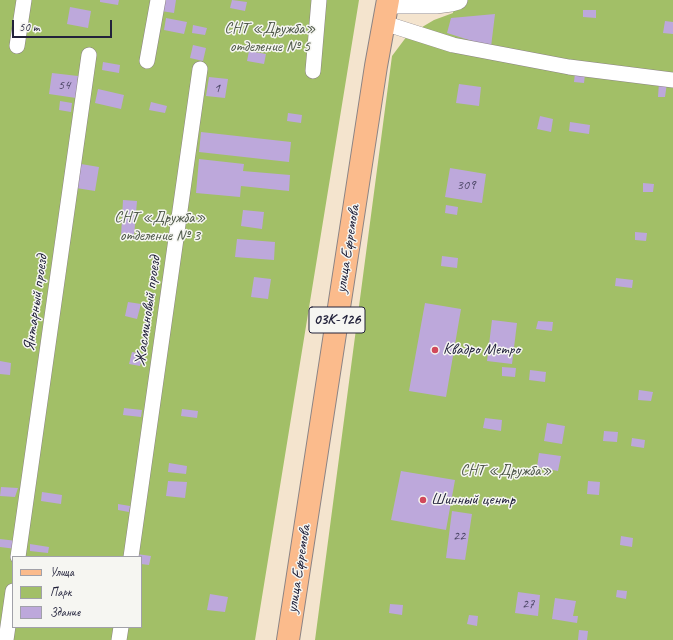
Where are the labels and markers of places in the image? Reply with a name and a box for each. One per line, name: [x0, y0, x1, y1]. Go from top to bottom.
place label: Квадро Метро: [443, 340, 520, 360]
marker: Квадро Метро: [430, 345, 440, 355]
place label: Шинный центр: [431, 490, 515, 510]
marker: Шинный центр: [418, 495, 428, 505]

